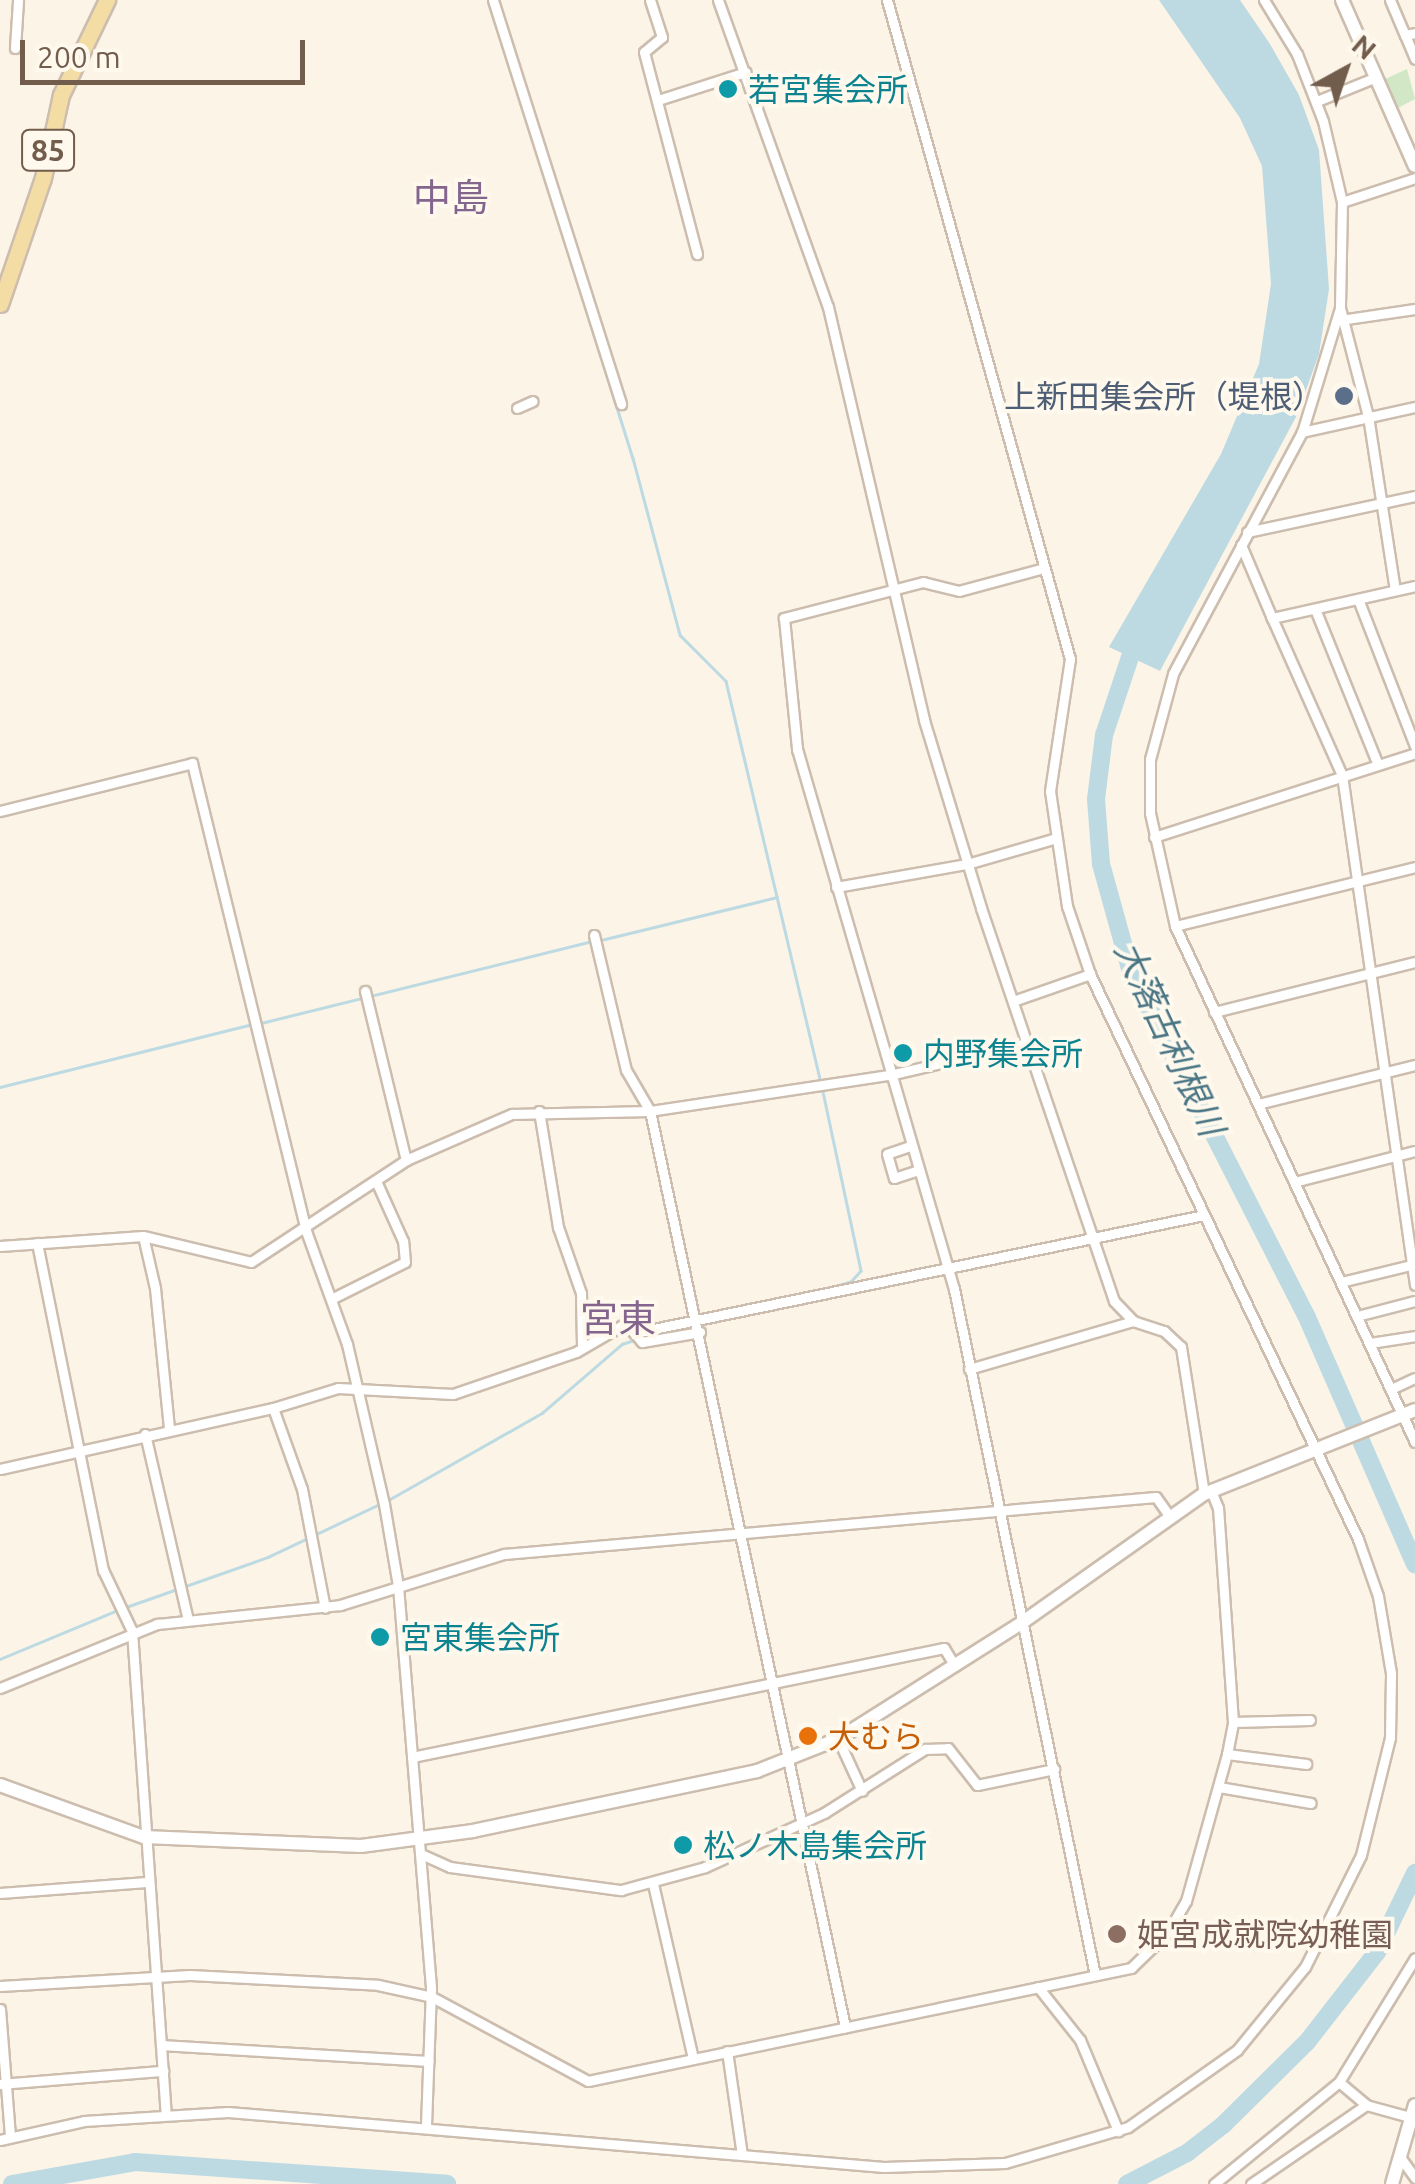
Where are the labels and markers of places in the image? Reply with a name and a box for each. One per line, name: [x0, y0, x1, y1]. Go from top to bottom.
place label: 若宮集会所: [748, 70, 908, 108]
marker: 若宮集会所: [717, 78, 739, 100]
place label: 上新田集会所（堤根）: [1004, 377, 1324, 415]
marker: 上新田集会所（堤根）: [1333, 385, 1355, 407]
place label: 内野集会所: [923, 1034, 1083, 1072]
marker: 内野集会所: [892, 1042, 914, 1064]
place label: 宮東集会所: [400, 1618, 560, 1656]
marker: 宮東集会所: [369, 1626, 391, 1648]
place label: 大むら: [828, 1717, 924, 1755]
marker: 大むら: [797, 1725, 819, 1747]
place label: 松ノ木島集会所: [703, 1826, 927, 1864]
marker: 松ノ木島集会所: [672, 1834, 694, 1856]
place label: 姫宮成就院幼稚園: [1137, 1915, 1393, 1953]
marker: 姫宮成就院幼稚園: [1106, 1923, 1128, 1945]

